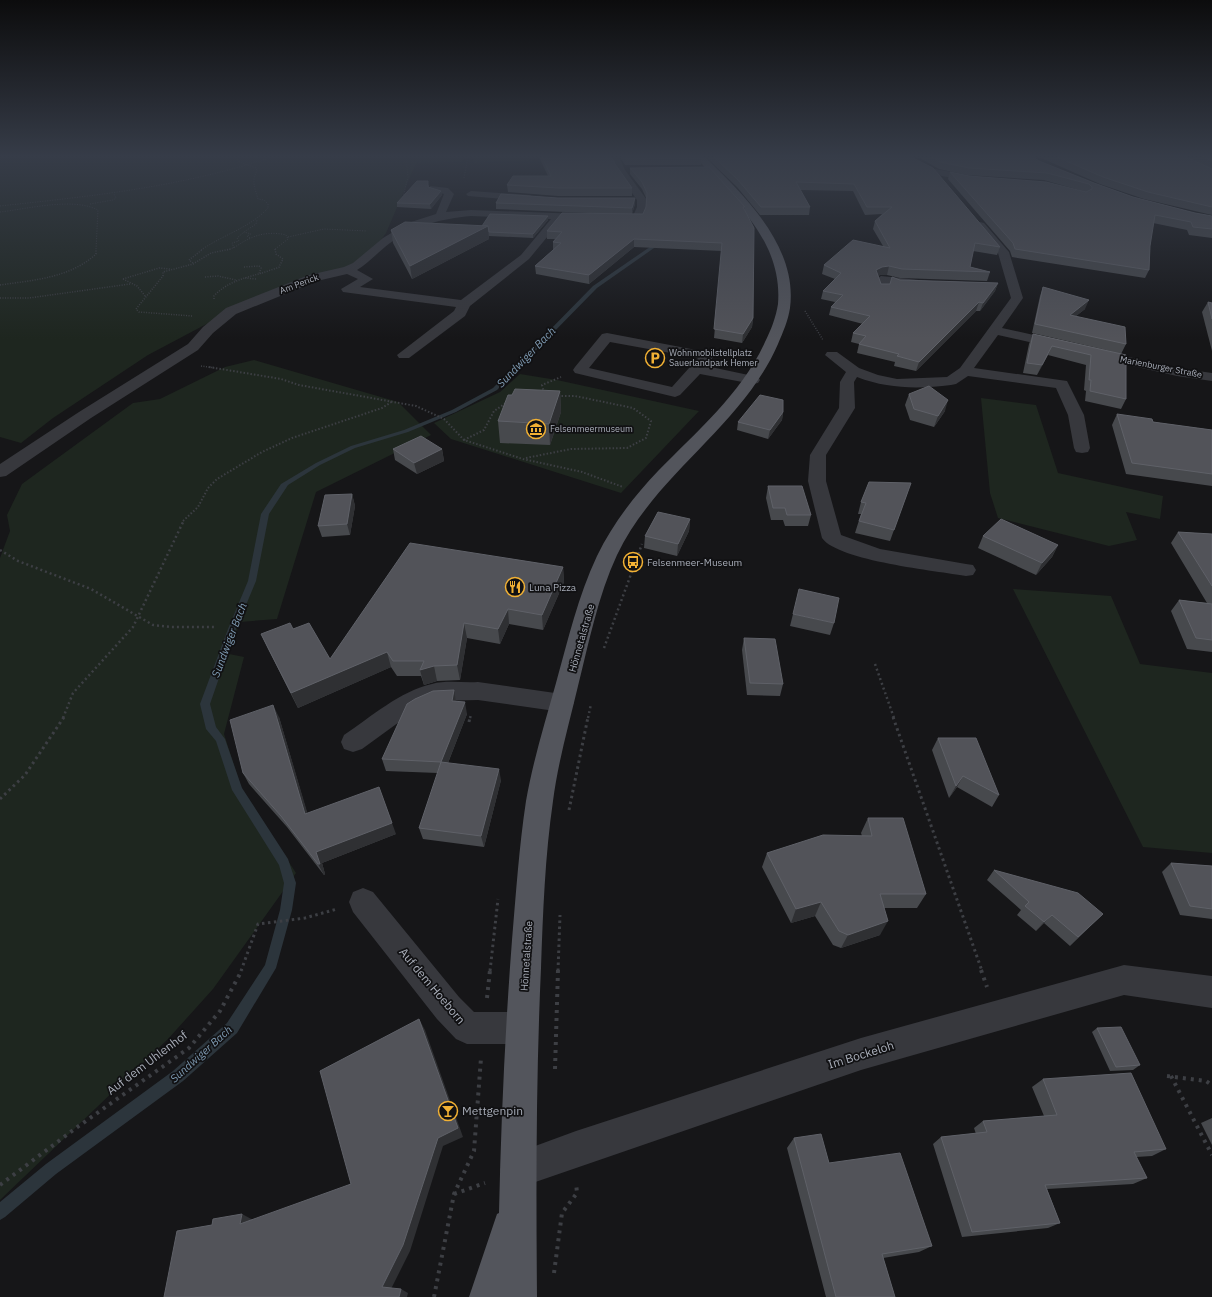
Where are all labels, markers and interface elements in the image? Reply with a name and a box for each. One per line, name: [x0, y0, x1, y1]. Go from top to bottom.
street label: Am Perick: [278, 271, 320, 296]
water label: Sundwiger Bach: [494, 324, 558, 390]
parking icon: Wohnmobilstellplatz Sauerlandpark Hemer: [644, 347, 666, 369]
place label: Wohnmobilstellplatz Sauerlandpark Hemer: [669, 347, 758, 368]
street label: Marienburger Straße: [1119, 353, 1203, 380]
museum icon: Felsenmeermuseum: [525, 418, 547, 440]
place label: Felsenmeermuseum: [550, 423, 633, 434]
bus stop icon: Felsenmeer-Museum: [622, 551, 644, 573]
place label: Felsenmeer-Museum: [647, 556, 742, 569]
restaurant icon: Luna Pizza: [504, 576, 526, 598]
place label: Luna Pizza: [529, 581, 577, 594]
water label: Sundwiger Bach: [208, 601, 250, 679]
street label: Hönnetalstraße: [566, 602, 598, 674]
street label: Hönnetalstraße: [518, 920, 535, 992]
street label: Auf dem Hoeborn: [396, 945, 469, 1027]
water label: Sundwiger Bach: [167, 1022, 235, 1086]
street label: Auf dem Uhlenhof: [103, 1027, 190, 1098]
street label: Im Bockeloh: [826, 1037, 896, 1072]
bar icon: Mettgenpin: [437, 1100, 459, 1122]
place label: Mettgenpin: [462, 1103, 523, 1118]

